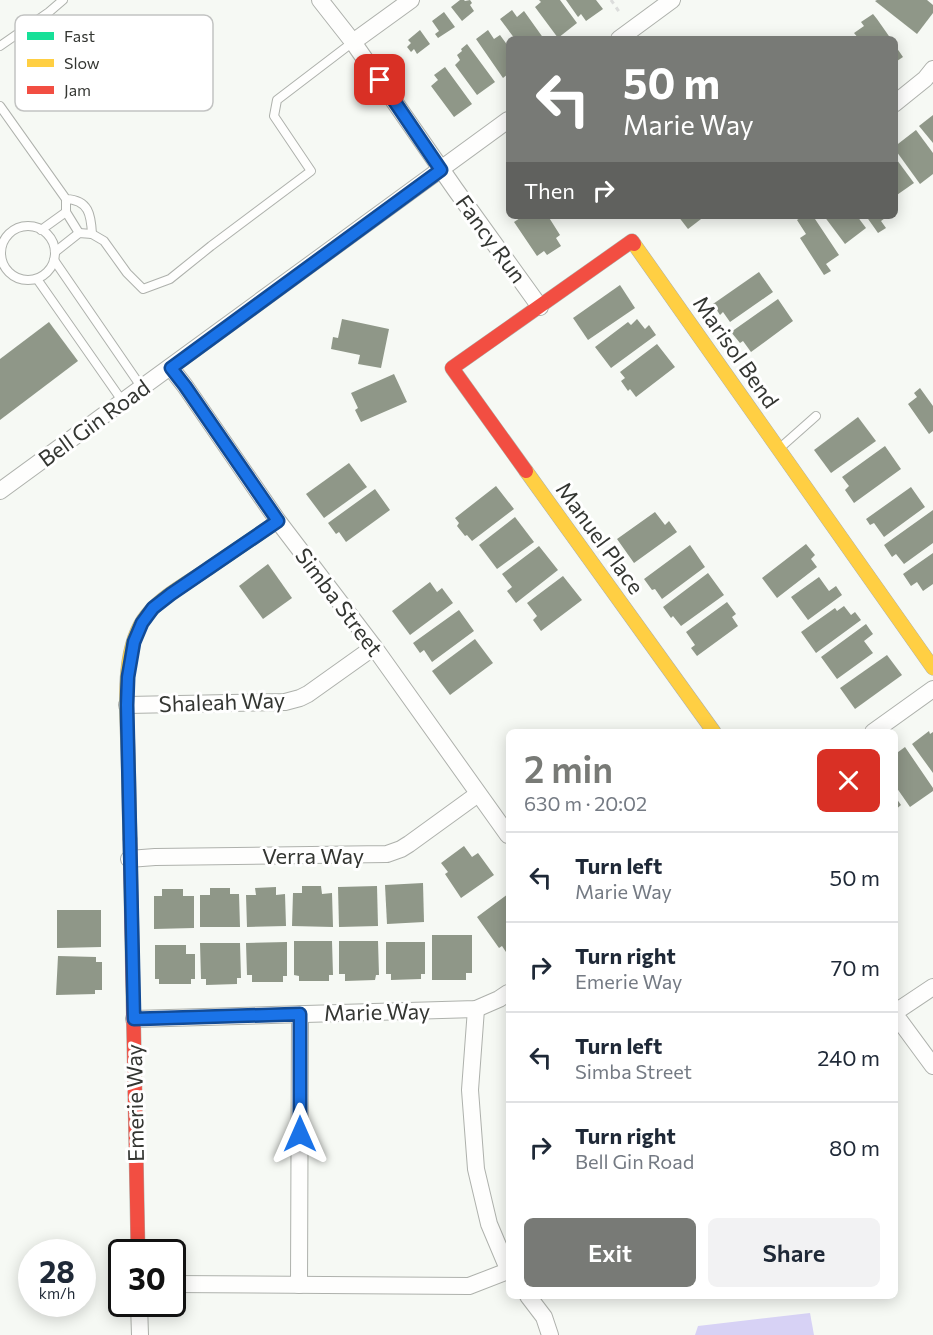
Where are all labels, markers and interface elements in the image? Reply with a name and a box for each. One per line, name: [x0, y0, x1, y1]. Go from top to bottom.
legend: [15, 15, 213, 111]
text: Fast: [64, 26, 95, 45]
text: Slow: [64, 53, 100, 72]
pin: [354, 54, 405, 105]
text: 50 m: [623, 56, 720, 108]
icon: left: [524, 60, 602, 138]
icon: arrive: [363, 63, 396, 96]
text: Jam: [64, 80, 91, 99]
text: Marie Way: [623, 108, 754, 141]
icon: right: [587, 174, 620, 207]
text: Then: [524, 177, 575, 204]
street label: Fancy Run: [450, 189, 532, 288]
street label: Marisol Bend: [688, 290, 785, 413]
street label: Bell Gin Road: [33, 373, 155, 472]
street label: Manuel Place: [551, 476, 650, 599]
street label: Simba Street: [290, 542, 389, 661]
street label: Shaleah Way: [158, 686, 286, 717]
text: 2 min: [524, 746, 613, 790]
button: close: [817, 749, 880, 812]
text: 630 m · 20:02: [524, 791, 647, 815]
street label: Verra Way: [262, 842, 364, 869]
text: Turn left: [575, 852, 662, 879]
icon: left: [524, 861, 557, 894]
text: 50 m: [830, 864, 880, 891]
text: Marie Way: [575, 879, 672, 903]
text: Turn right: [575, 942, 676, 969]
icon: right: [524, 951, 557, 984]
text: 70 m: [831, 954, 880, 981]
text: Emerie Way: [575, 969, 682, 993]
street label: Marie Way: [323, 997, 430, 1026]
text: Turn left: [575, 1032, 662, 1059]
icon: left: [524, 1041, 557, 1074]
street label: Emerie Way: [120, 1044, 149, 1162]
text: 240 m: [817, 1044, 880, 1071]
text: Simba Street: [575, 1059, 692, 1083]
position arrow: [268, 1102, 332, 1166]
text: Turn right: [575, 1122, 676, 1149]
icon: right: [524, 1131, 557, 1164]
text: 80 m: [829, 1134, 880, 1161]
text: Bell Gin Road: [575, 1149, 694, 1173]
button: Exit: [524, 1218, 696, 1287]
button: Share: [708, 1218, 880, 1287]
speed limit sign: 30: [108, 1239, 186, 1317]
text: 28: [39, 1252, 75, 1289]
text: km/h: [39, 1284, 75, 1302]

